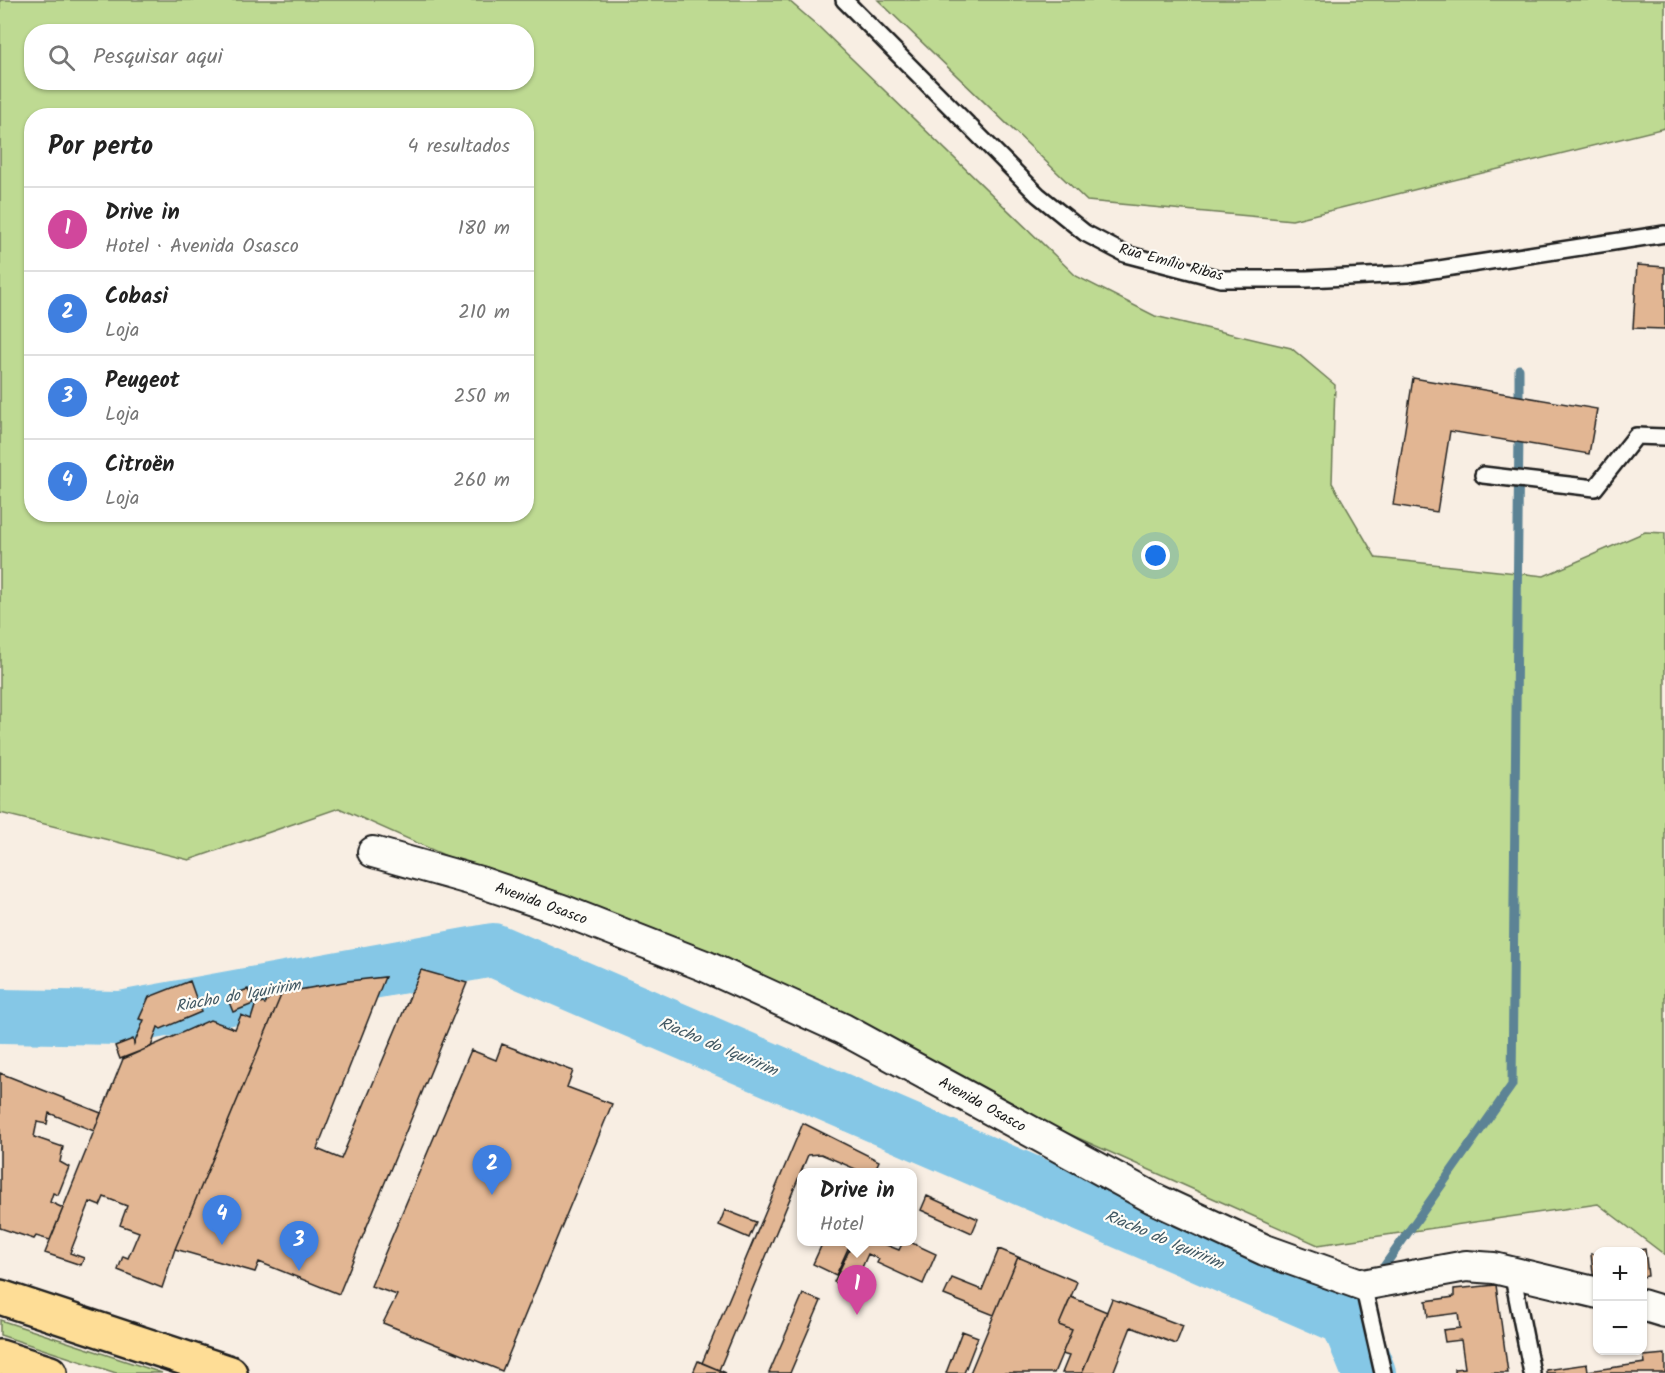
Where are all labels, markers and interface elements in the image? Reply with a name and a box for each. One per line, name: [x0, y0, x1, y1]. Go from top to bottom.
search box: [24, 24, 534, 90]
text: Pesquisar aqui: [93, 40, 223, 75]
icon: search: [45, 41, 78, 74]
text: Por perto: [48, 126, 153, 168]
text: 4 resultados: [408, 131, 510, 163]
text: Drive in: [105, 196, 180, 231]
text: 1: [64, 213, 71, 245]
text: 180 m: [458, 213, 510, 245]
text: Hotel · Avenida Osasco: [105, 231, 299, 263]
street label: Rua Emílio Ribas: [1116, 238, 1226, 289]
text: Cobasi: [105, 280, 168, 315]
text: 2: [62, 297, 73, 329]
text: 210 m: [458, 297, 510, 329]
text: Loja: [105, 315, 139, 347]
text: Peugeot: [105, 364, 180, 399]
text: 3: [62, 381, 73, 413]
text: 250 m: [454, 381, 510, 413]
text: Loja: [105, 399, 139, 431]
text: Citroën: [105, 448, 174, 483]
text: 4: [62, 465, 73, 497]
text: 260 m: [453, 465, 510, 497]
text: Loja: [105, 483, 139, 515]
your location: [1141, 541, 1170, 570]
street label: Avenida Osasco: [491, 876, 591, 932]
water label: Riacho do Iquiririm: [173, 972, 304, 1019]
water label: Riacho do Iquiririm: [655, 1011, 782, 1084]
street label: Avenida Osasco: [934, 1071, 1030, 1139]
pin: 2: [472, 1146, 512, 1195]
popup: [797, 1168, 917, 1246]
text: Drive in: [820, 1174, 894, 1209]
pin: 4: [202, 1196, 242, 1245]
water label: Riacho do Iquiririm: [1101, 1204, 1228, 1277]
text: Hotel: [820, 1209, 864, 1241]
pin: 3: [280, 1222, 318, 1271]
map controls: [1593, 1247, 1647, 1355]
button: +: [1593, 1247, 1647, 1301]
pin: 1: [838, 1266, 876, 1315]
button: −: [1593, 1301, 1647, 1355]

